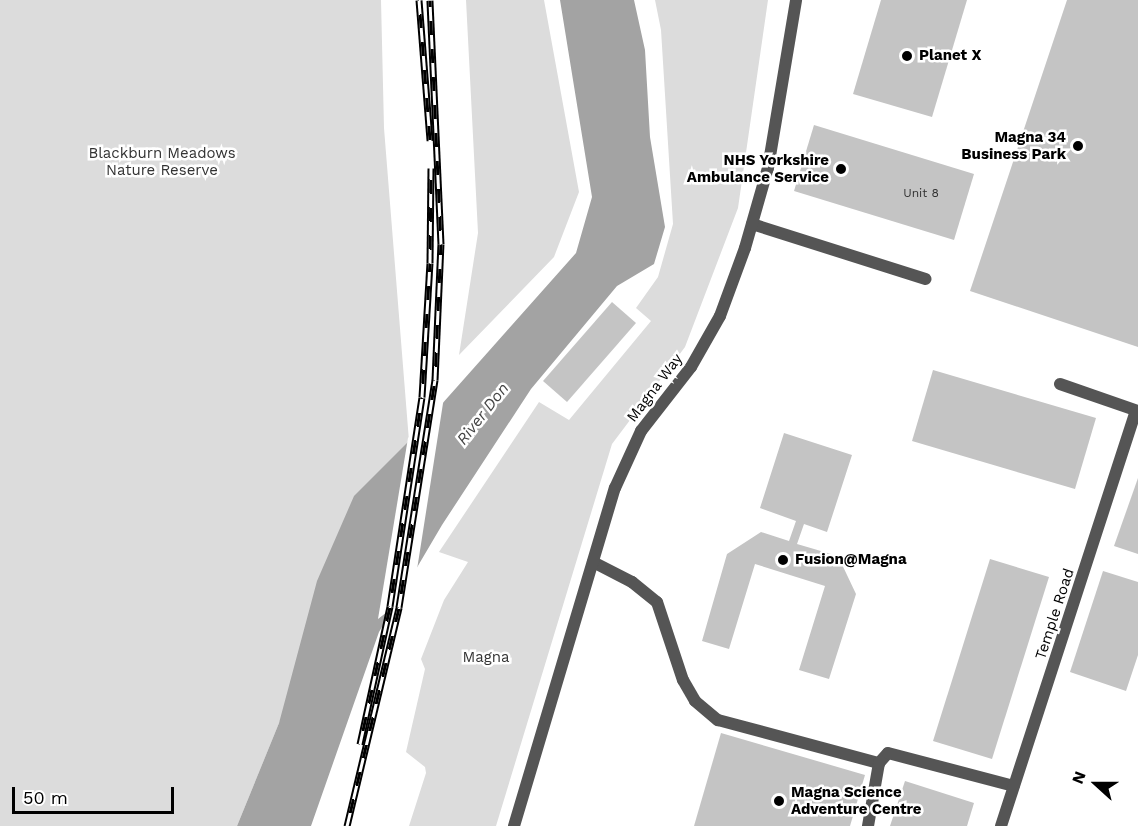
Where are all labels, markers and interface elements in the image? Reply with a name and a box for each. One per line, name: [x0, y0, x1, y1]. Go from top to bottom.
place label: Planet X: [919, 47, 981, 65]
marker: Planet X: [900, 49, 914, 63]
place label: Magna 34 Business Park: [961, 128, 1066, 163]
marker: Magna 34 Business Park: [1071, 139, 1085, 153]
park label: Blackburn Meadows Nature Reserve: [88, 144, 236, 179]
place label: NHS Yorkshire Ambulance Service: [687, 151, 829, 186]
marker: NHS Yorkshire Ambulance Service: [834, 162, 848, 176]
house number: Unit 8: [903, 187, 939, 201]
street label: Magna Way: [623, 350, 687, 426]
water label: River Don: [453, 379, 513, 449]
place label: Fusion@Magna: [795, 551, 907, 569]
marker: Fusion@Magna: [776, 553, 790, 567]
street label: Temple Road: [1032, 566, 1078, 662]
park label: Magna: [463, 649, 509, 667]
north arrow: [1066, 754, 1126, 814]
text: N: [1068, 768, 1090, 786]
scale bar: [15, 775, 177, 813]
place label: Magna Science Adventure Centre: [791, 783, 921, 818]
text: 50 m: [23, 787, 68, 808]
marker: Magna Science Adventure Centre: [772, 794, 786, 808]

